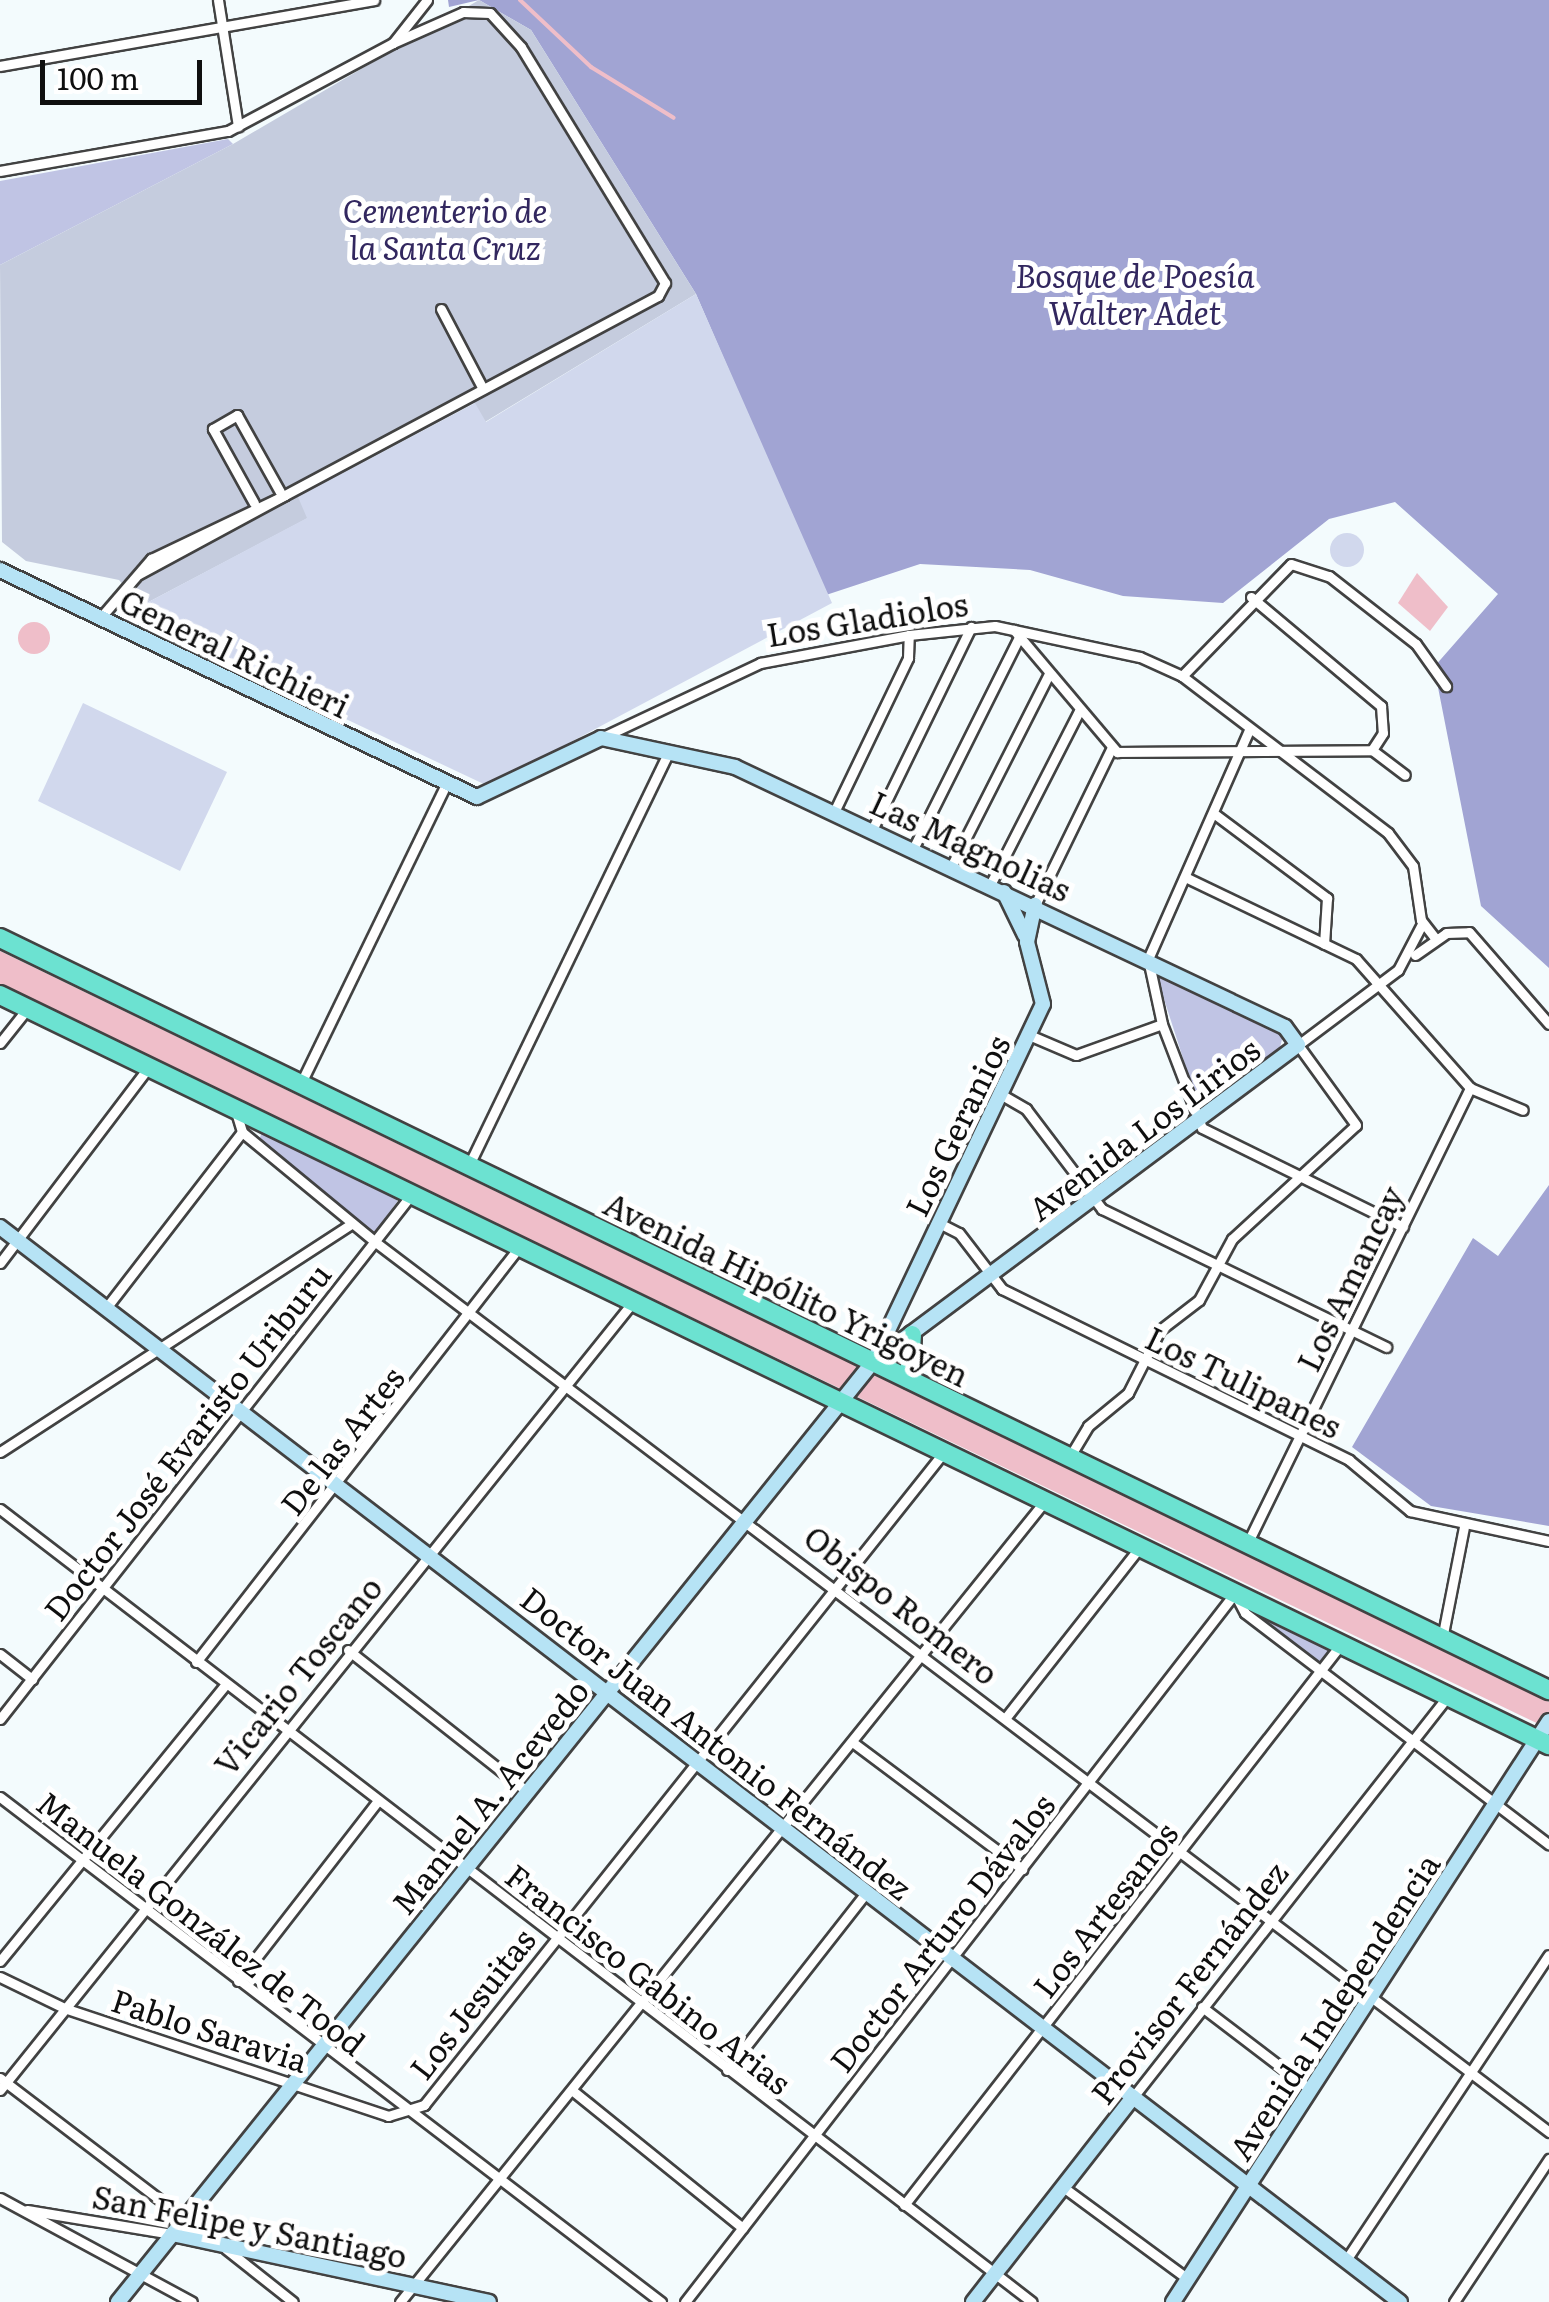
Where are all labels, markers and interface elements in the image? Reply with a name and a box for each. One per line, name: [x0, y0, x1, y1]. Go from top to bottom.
scale bar: [45, 40, 208, 102]
text: 100 m: [57, 55, 139, 99]
park label: Cementerio de la Santa Cruz: [342, 191, 548, 266]
park label: Bosque de Poesía Walter Adet: [1015, 256, 1255, 331]
street label: General Richieri: [114, 580, 356, 724]
street label: Los Gladiolos: [764, 583, 970, 653]
street label: Las Magnolias: [865, 782, 1077, 908]
street label: Los Geranios: [896, 1028, 1016, 1222]
street label: Avenida Los Lirios: [1020, 1029, 1266, 1227]
street label: Los Amancay: [1288, 1179, 1410, 1377]
street label: Avenida Hipólito Yrigoyen: [598, 1183, 976, 1393]
street label: Doctor José Evaristo Uriburu: [35, 1255, 337, 1627]
street label: Los Tulipanes: [1140, 1317, 1348, 1445]
street label: De las Artes: [271, 1358, 411, 1522]
street label: Obispo Romero: [798, 1516, 1006, 1692]
street label: Vicario Toscano: [205, 1568, 389, 1782]
street label: Doctor Juan Antonio Fernández: [514, 1578, 920, 1906]
street label: Manuel A. Acevedo: [383, 1671, 595, 1921]
street label: Manuela González de Tood: [30, 1782, 374, 2062]
street label: Doctor Arturo Dávalos: [821, 1785, 1061, 2079]
street label: Los Artesanos: [1024, 1814, 1184, 2004]
street label: Avenida Independencia: [1220, 1846, 1446, 2166]
street label: Provisor Fernández: [1082, 1853, 1294, 2111]
street label: Francisco Gabino Arias: [499, 1855, 799, 2101]
street label: Los Jesuitas: [400, 1920, 542, 2086]
street label: Pablo Saravia: [107, 1979, 313, 2079]
street label: San Felipe y Santiago: [89, 2176, 411, 2274]

